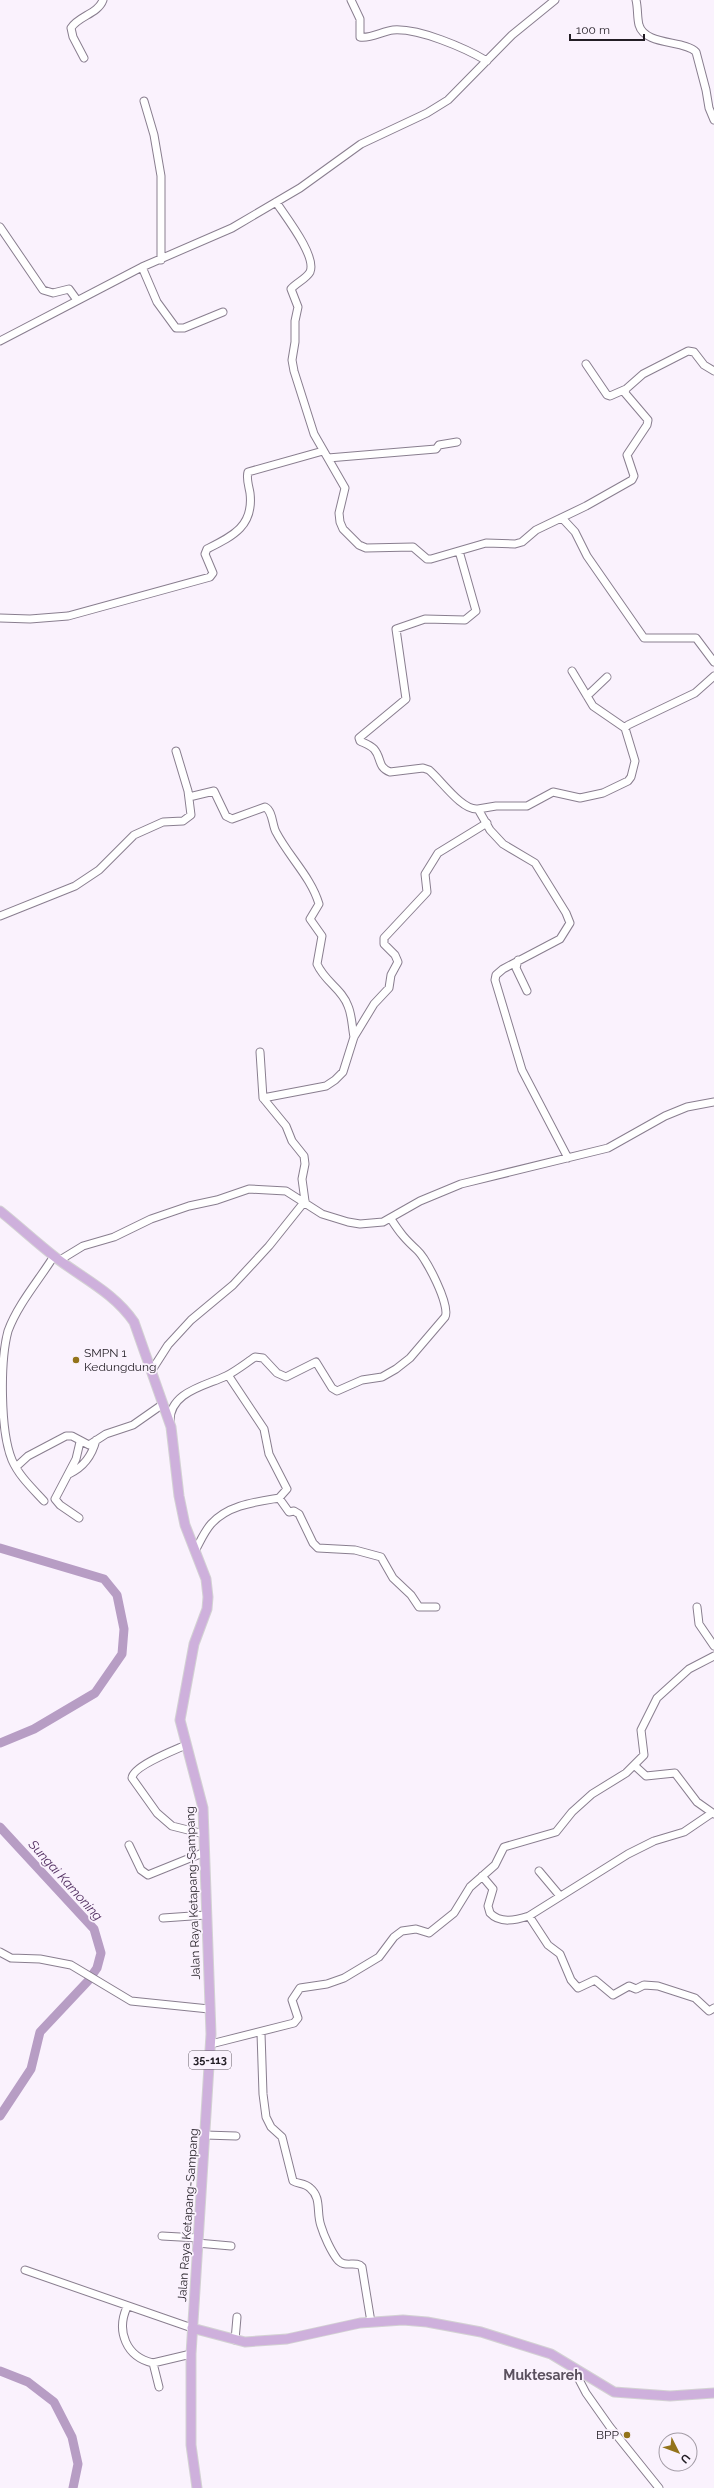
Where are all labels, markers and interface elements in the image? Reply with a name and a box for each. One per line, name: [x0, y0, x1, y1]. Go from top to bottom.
scale bar: [570, 16, 644, 42]
text: 100 m: [576, 23, 610, 37]
place label: SMPN 1 Kedungdung: [84, 1346, 156, 1374]
marker: SMPN 1 Kedungdung: [71, 1355, 81, 1365]
street label: Jalan Raya Ketapang-Sampang: [183, 1806, 203, 1980]
water label: Sungai Kamoning: [25, 1836, 106, 1924]
road number: 35-113: [189, 2051, 231, 2069]
street label: Jalan Raya Ketapang-Sampang: [175, 2128, 201, 2302]
district label: Muktesareh: [503, 2367, 583, 2383]
place label: BPP: [596, 2428, 620, 2442]
marker: BPP: [622, 2430, 632, 2440]
north arrow: [658, 2432, 698, 2472]
text: U: [677, 2451, 693, 2466]

